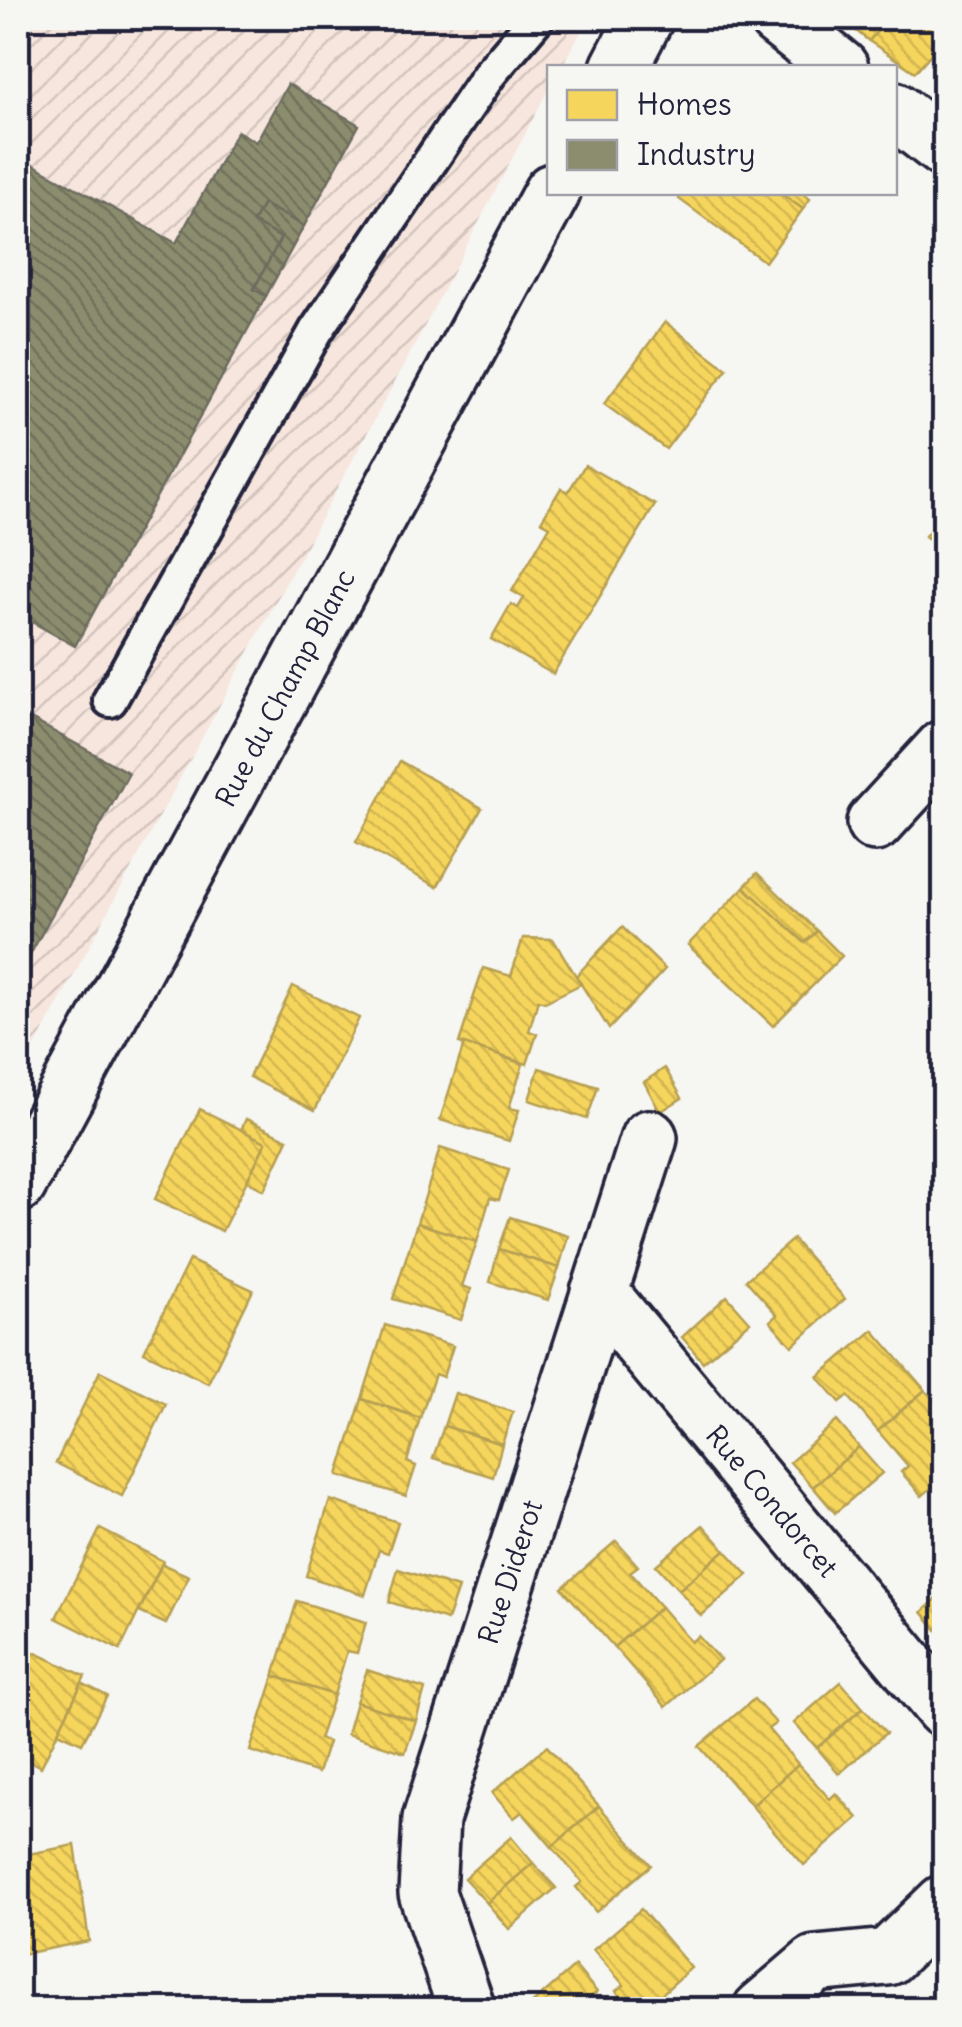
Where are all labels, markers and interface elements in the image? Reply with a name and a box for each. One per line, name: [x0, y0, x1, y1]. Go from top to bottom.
legend: [547, 65, 897, 195]
text: Homes: [637, 85, 732, 123]
text: Industry: [637, 135, 755, 173]
street label: Rue du Champ Blanc: [207, 563, 363, 813]
street label: Rue Condorcet: [698, 1418, 846, 1584]
street label: Rue Diderot: [470, 1495, 550, 1649]

